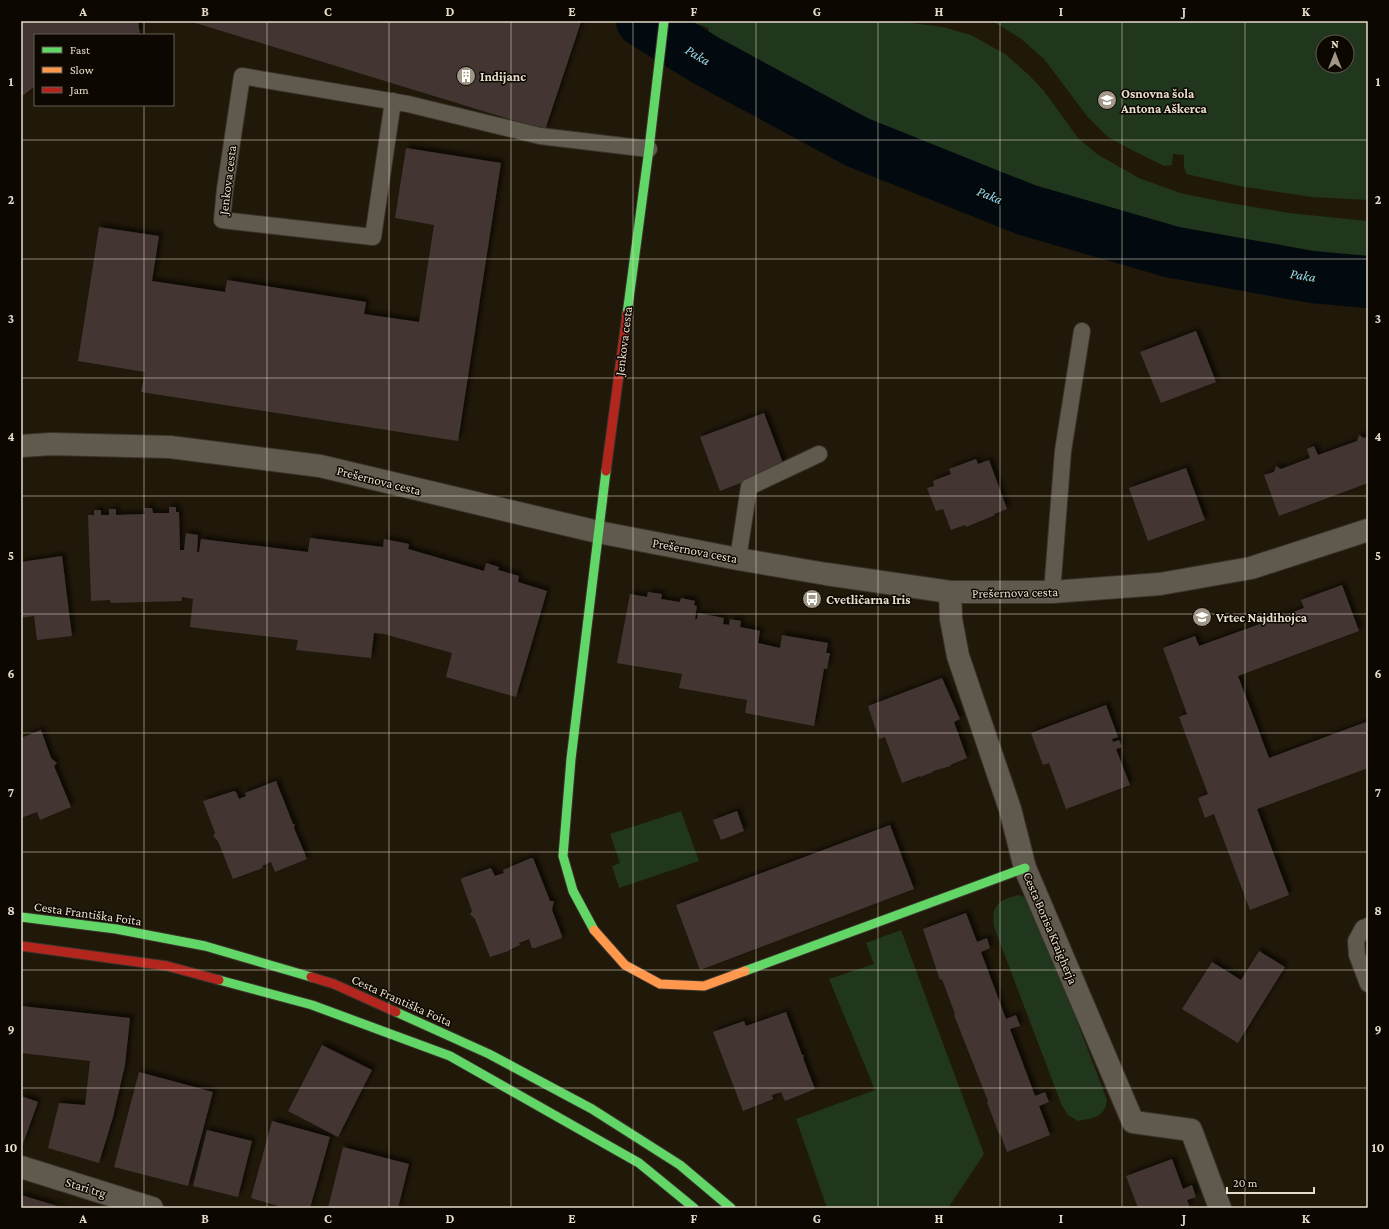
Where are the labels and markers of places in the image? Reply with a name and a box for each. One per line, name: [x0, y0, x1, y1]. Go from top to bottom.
building icon: Indijanc: [455, 65, 477, 87]
place label: Indijanc: [480, 69, 526, 85]
place label: Osnovna šola Antona Aškerca: [1120, 86, 1207, 116]
school or university icon: Osnovna šola Antona Aškerca: [1096, 89, 1118, 111]
bus stop icon: Cvetličarna Iris: [801, 588, 823, 610]
place label: Cvetličarna Iris: [826, 592, 911, 607]
school or university icon: Vrtec Najdihojca: [1191, 606, 1213, 628]
place label: Vrtec Najdihojca: [1215, 610, 1308, 626]

